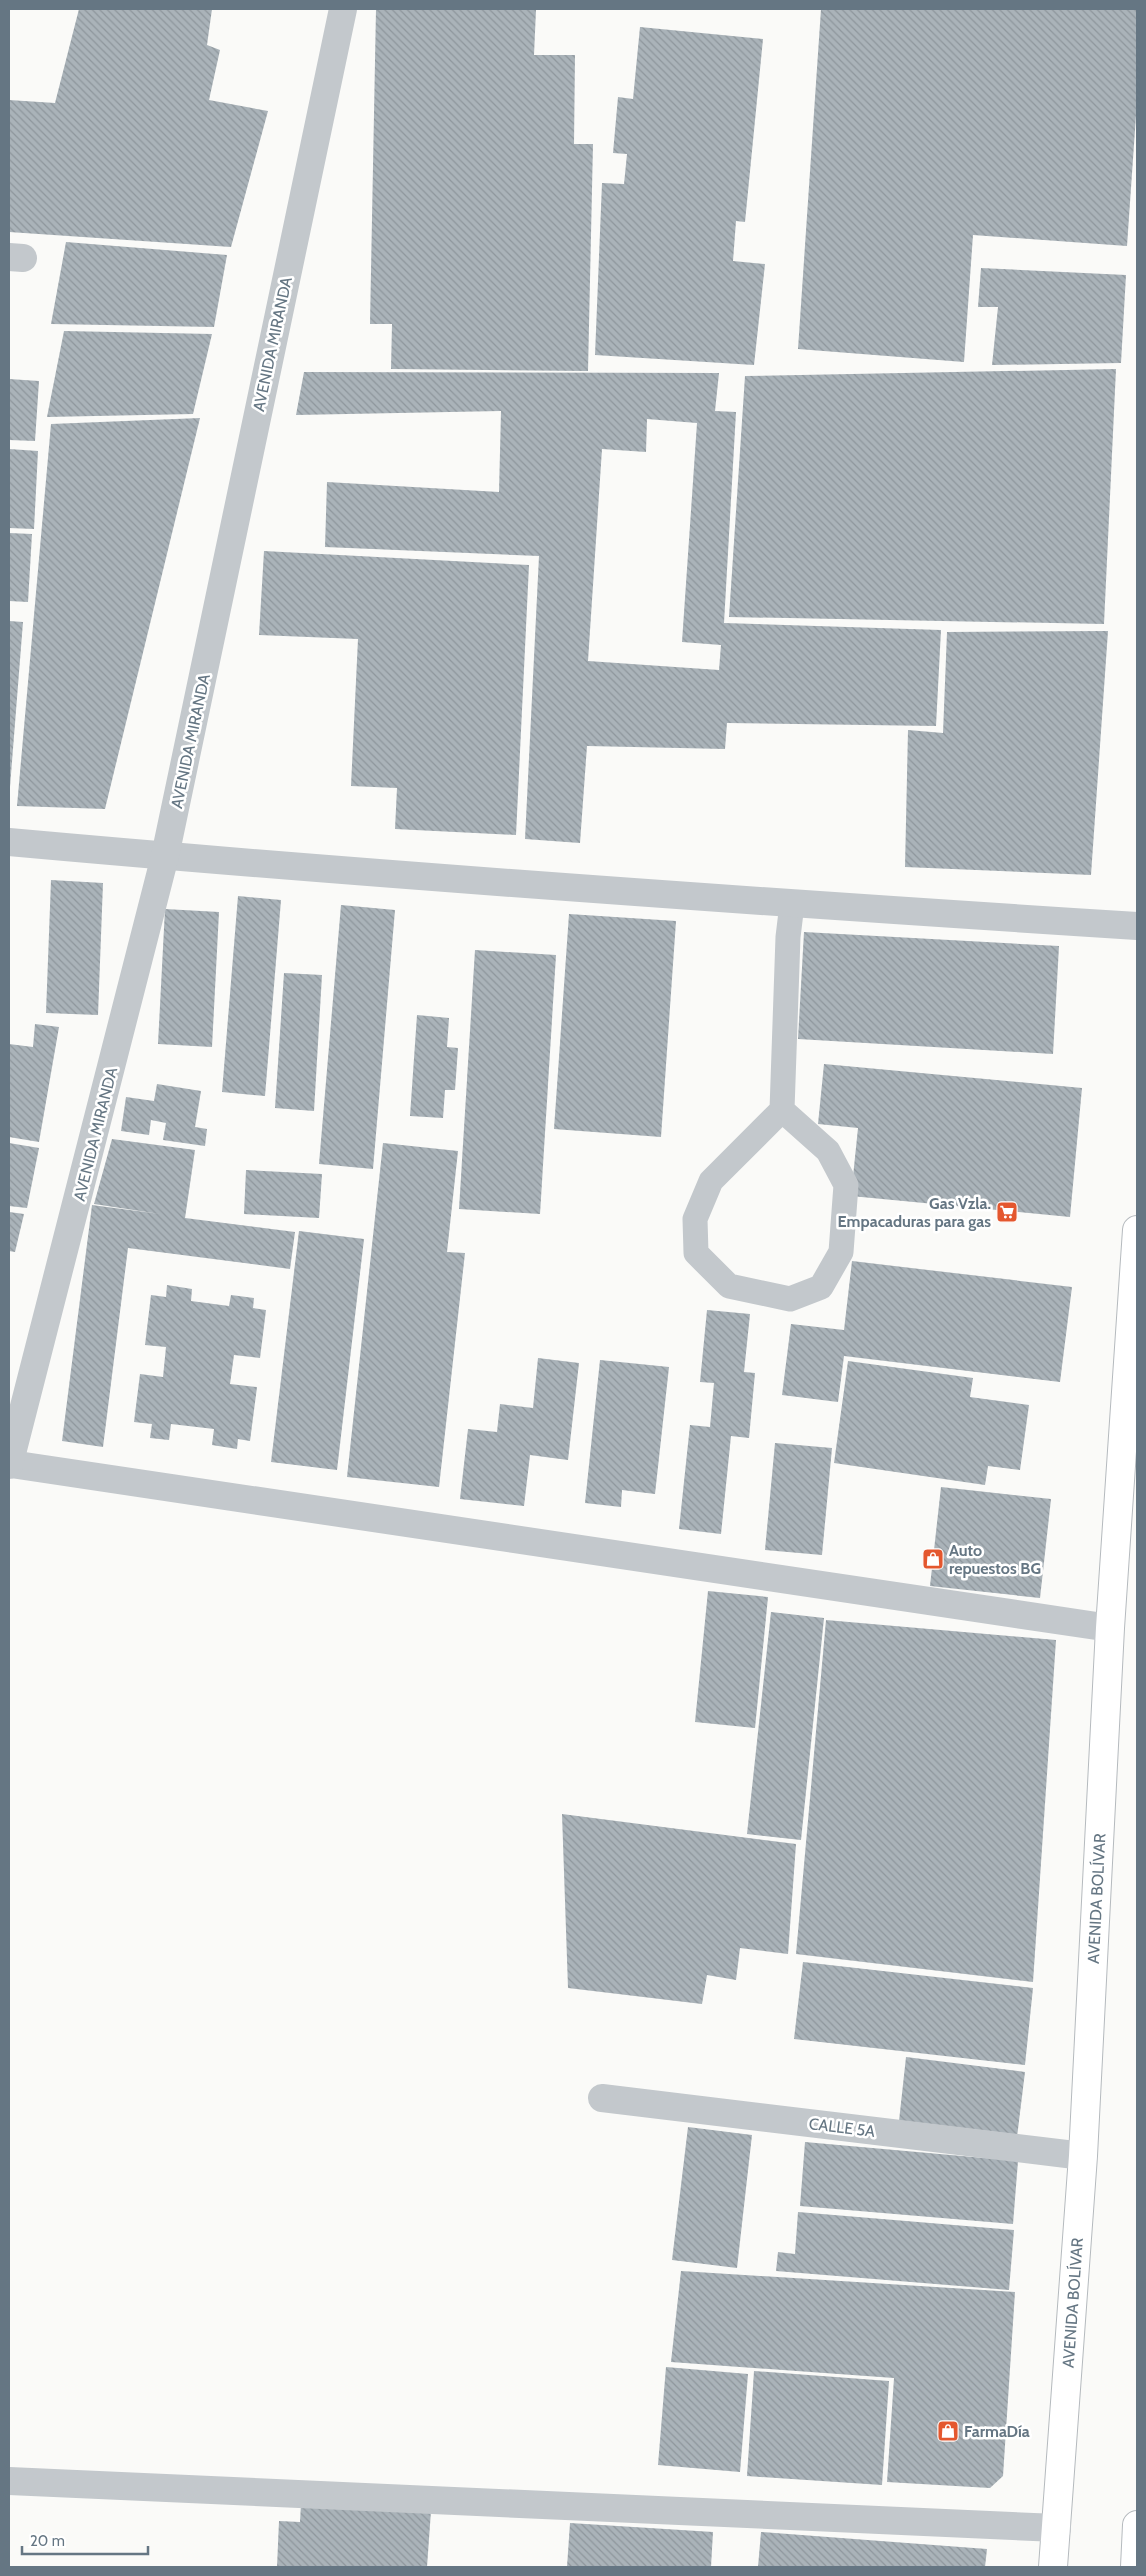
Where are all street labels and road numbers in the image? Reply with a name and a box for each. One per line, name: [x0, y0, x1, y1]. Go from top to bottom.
street label: AVENIDA MIRANDA: [249, 275, 296, 413]
street label: AVENIDA MIRANDA: [167, 672, 214, 810]
street label: AVENIDA MIRANDA: [70, 1065, 121, 1203]
street label: AVENIDA BOLÍVAR: [1084, 1832, 1110, 1964]
street label: CALLE 5A: [808, 2114, 876, 2141]
street label: AVENIDA BOLÍVAR: [1059, 2237, 1087, 2369]

